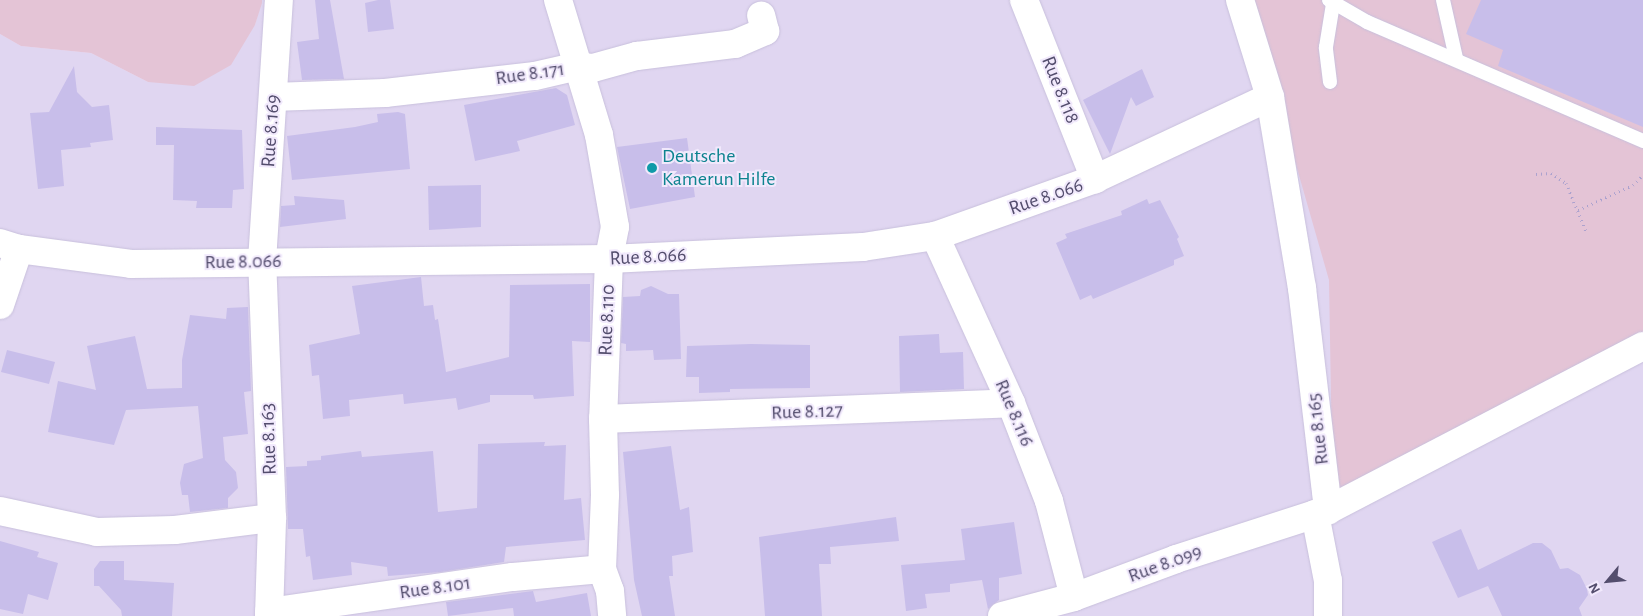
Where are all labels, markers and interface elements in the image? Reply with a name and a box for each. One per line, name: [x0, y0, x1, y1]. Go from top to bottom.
street label: Rue 8.118: [1036, 53, 1084, 127]
street label: Rue 8.171: [494, 57, 566, 91]
street label: Rue 8.169: [256, 94, 286, 168]
place label: Deutsche Kamerun Hilfe: [662, 144, 775, 191]
marker: Deutsche Kamerun Hilfe: [646, 162, 658, 174]
street label: Rue 8.066: [1006, 173, 1086, 221]
street label: Rue 8.066: [609, 243, 687, 271]
street label: Rue 8.066: [204, 249, 282, 275]
street label: Rue 8.110: [594, 284, 620, 356]
street label: Rue 8.116: [989, 376, 1039, 450]
street label: Rue 8.165: [1302, 392, 1334, 466]
street label: Rue 8.127: [771, 399, 843, 425]
street label: Rue 8.163: [256, 403, 282, 475]
street label: Rue 8.099: [1125, 540, 1205, 588]
north arrow: [1583, 556, 1633, 606]
street label: Rue 8.101: [398, 571, 472, 605]
text: N: [1586, 580, 1603, 596]

